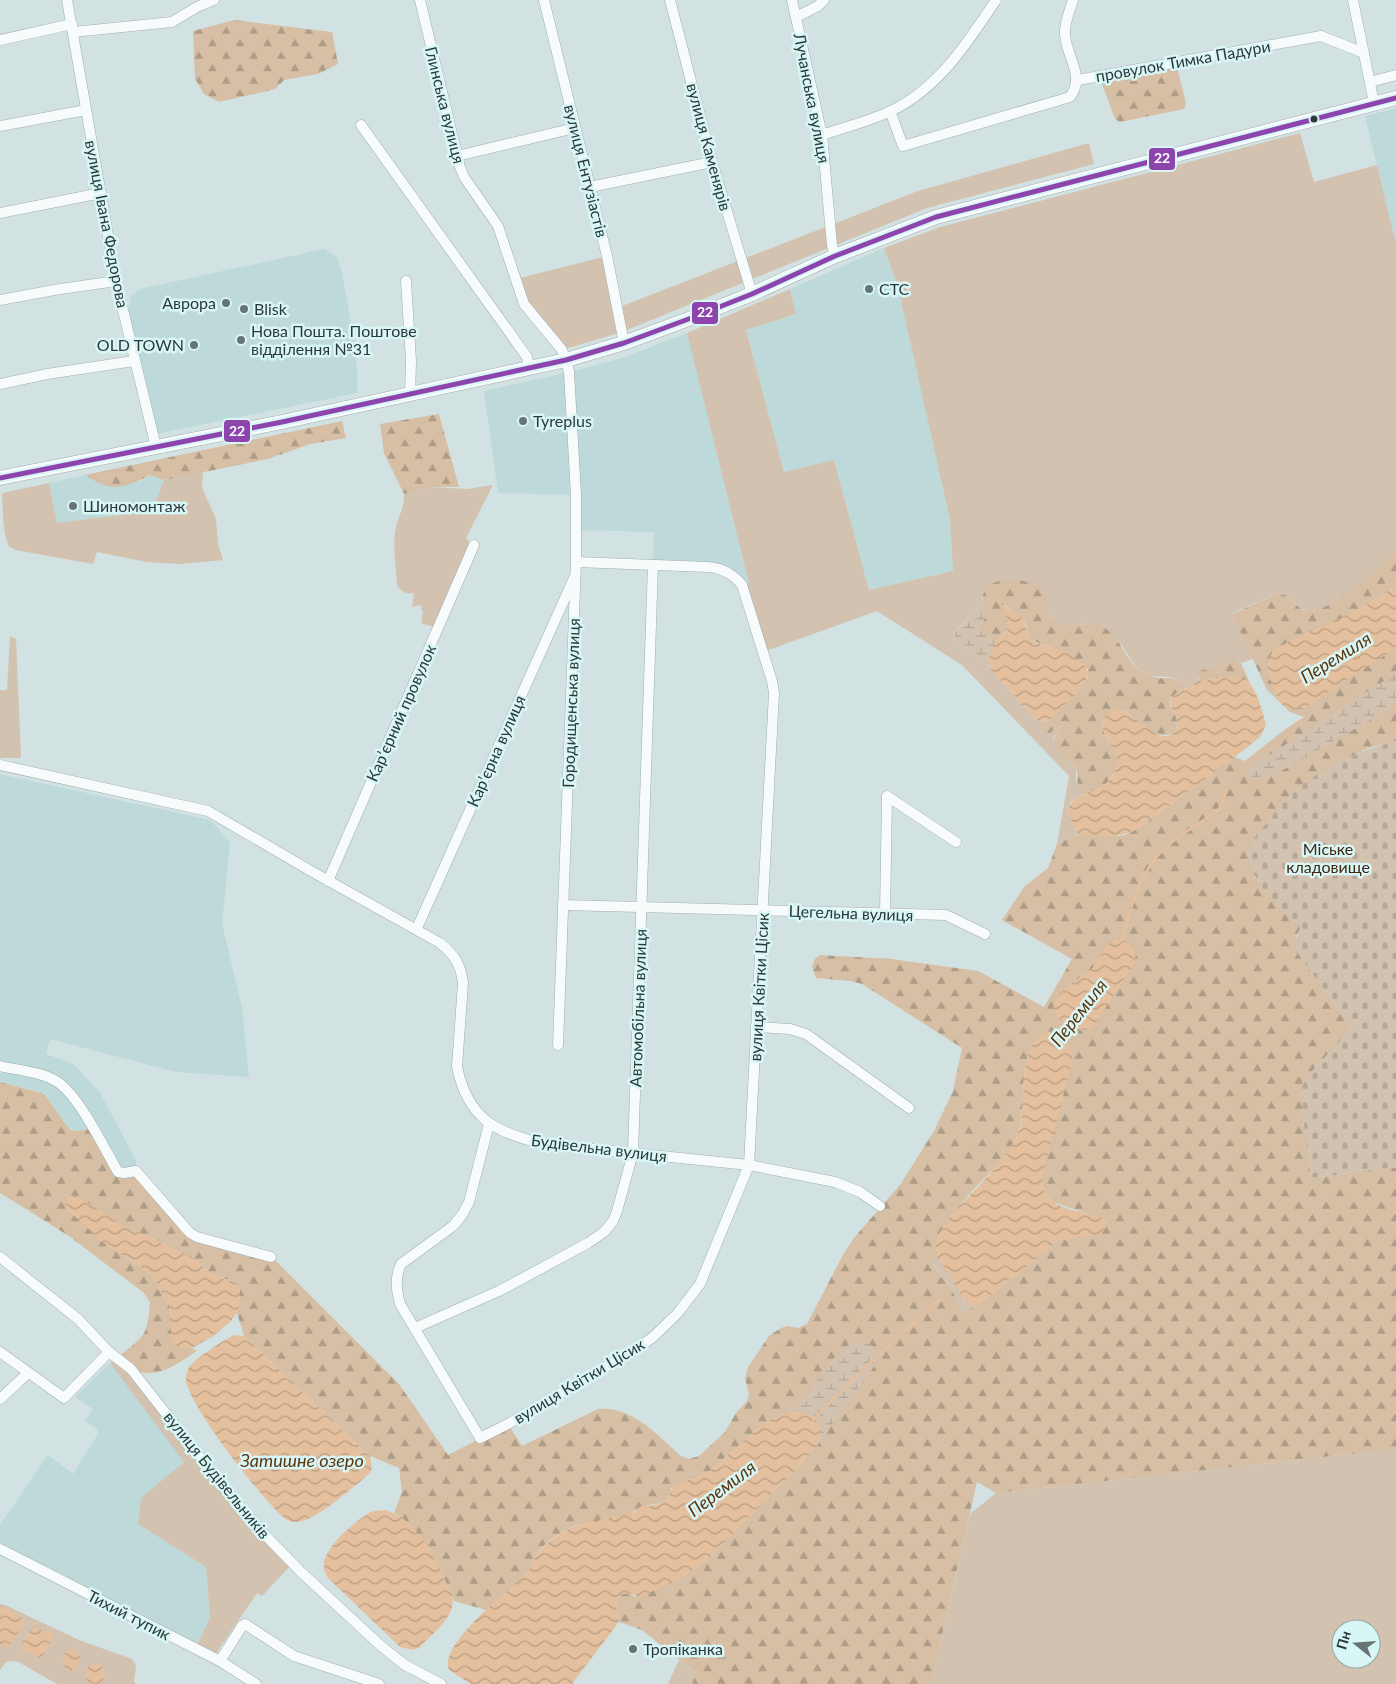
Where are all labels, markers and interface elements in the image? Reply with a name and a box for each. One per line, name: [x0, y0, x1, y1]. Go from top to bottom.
street label: Лучанська вулиця: [790, 30, 834, 164]
street label: провулок Тимка Падури: [1094, 36, 1272, 85]
street label: Глинська вулиця: [422, 44, 469, 165]
street label: вулиця Каменярів: [683, 81, 736, 213]
street label: вулиця Ентузіастів: [561, 102, 612, 239]
unlabelled marker: [1309, 114, 1319, 124]
street label: вулиця Івана Федорова: [82, 138, 133, 309]
line badge: 22: [1148, 147, 1176, 171]
text: 22: [1154, 149, 1170, 166]
place label: СТС: [879, 279, 910, 298]
marker: СТС: [863, 283, 875, 295]
place label: Аврора: [162, 293, 216, 312]
marker: Аврора: [220, 297, 232, 309]
place label: Blisk: [254, 299, 288, 318]
line badge: 22: [691, 301, 719, 325]
marker: Blisk: [238, 303, 250, 315]
text: 22: [697, 303, 713, 320]
place label: Нова Пошта. Поштове відділення №31: [251, 321, 417, 358]
marker: Нова Пошта. Поштове відділення №31: [235, 334, 247, 346]
place label: OLD TOWN: [97, 335, 184, 354]
marker: OLD TOWN: [188, 339, 200, 351]
place label: Tyreplus: [533, 411, 592, 430]
marker: Tyreplus: [517, 415, 529, 427]
line badge: 22: [223, 419, 251, 443]
text: 22: [229, 422, 245, 439]
place label: Шиномонтаж: [83, 496, 186, 515]
marker: Шиномонтаж: [67, 500, 79, 512]
street label: Городищенська вулиця: [558, 618, 583, 788]
water label: Перемиля: [1296, 627, 1375, 688]
street label: Карʼєрний провулок: [362, 641, 440, 784]
street label: Карʼєрна вулиця: [462, 692, 529, 809]
park label: Міське кладовище: [1286, 839, 1370, 876]
street label: Цегельна вулиця: [788, 901, 914, 924]
street label: вулиця Квітки Цісик: [745, 911, 772, 1062]
street label: Автомобільна вулиця: [625, 928, 650, 1087]
water label: Перемиля: [1045, 974, 1111, 1051]
street label: Будівельна вулиця: [530, 1130, 668, 1165]
street label: вулиця Квітки Цісик: [510, 1334, 648, 1427]
street label: вулиця Будівельників: [160, 1407, 274, 1542]
water label: Затишне озеро: [239, 1449, 364, 1471]
water label: Перемиля: [683, 1455, 760, 1521]
street label: Тихий тупик: [85, 1586, 174, 1644]
north arrow: [1331, 1619, 1381, 1669]
text: Пн: [1332, 1629, 1354, 1651]
place label: Тропіканка: [643, 1639, 723, 1658]
marker: Тропіканка: [627, 1643, 639, 1655]

